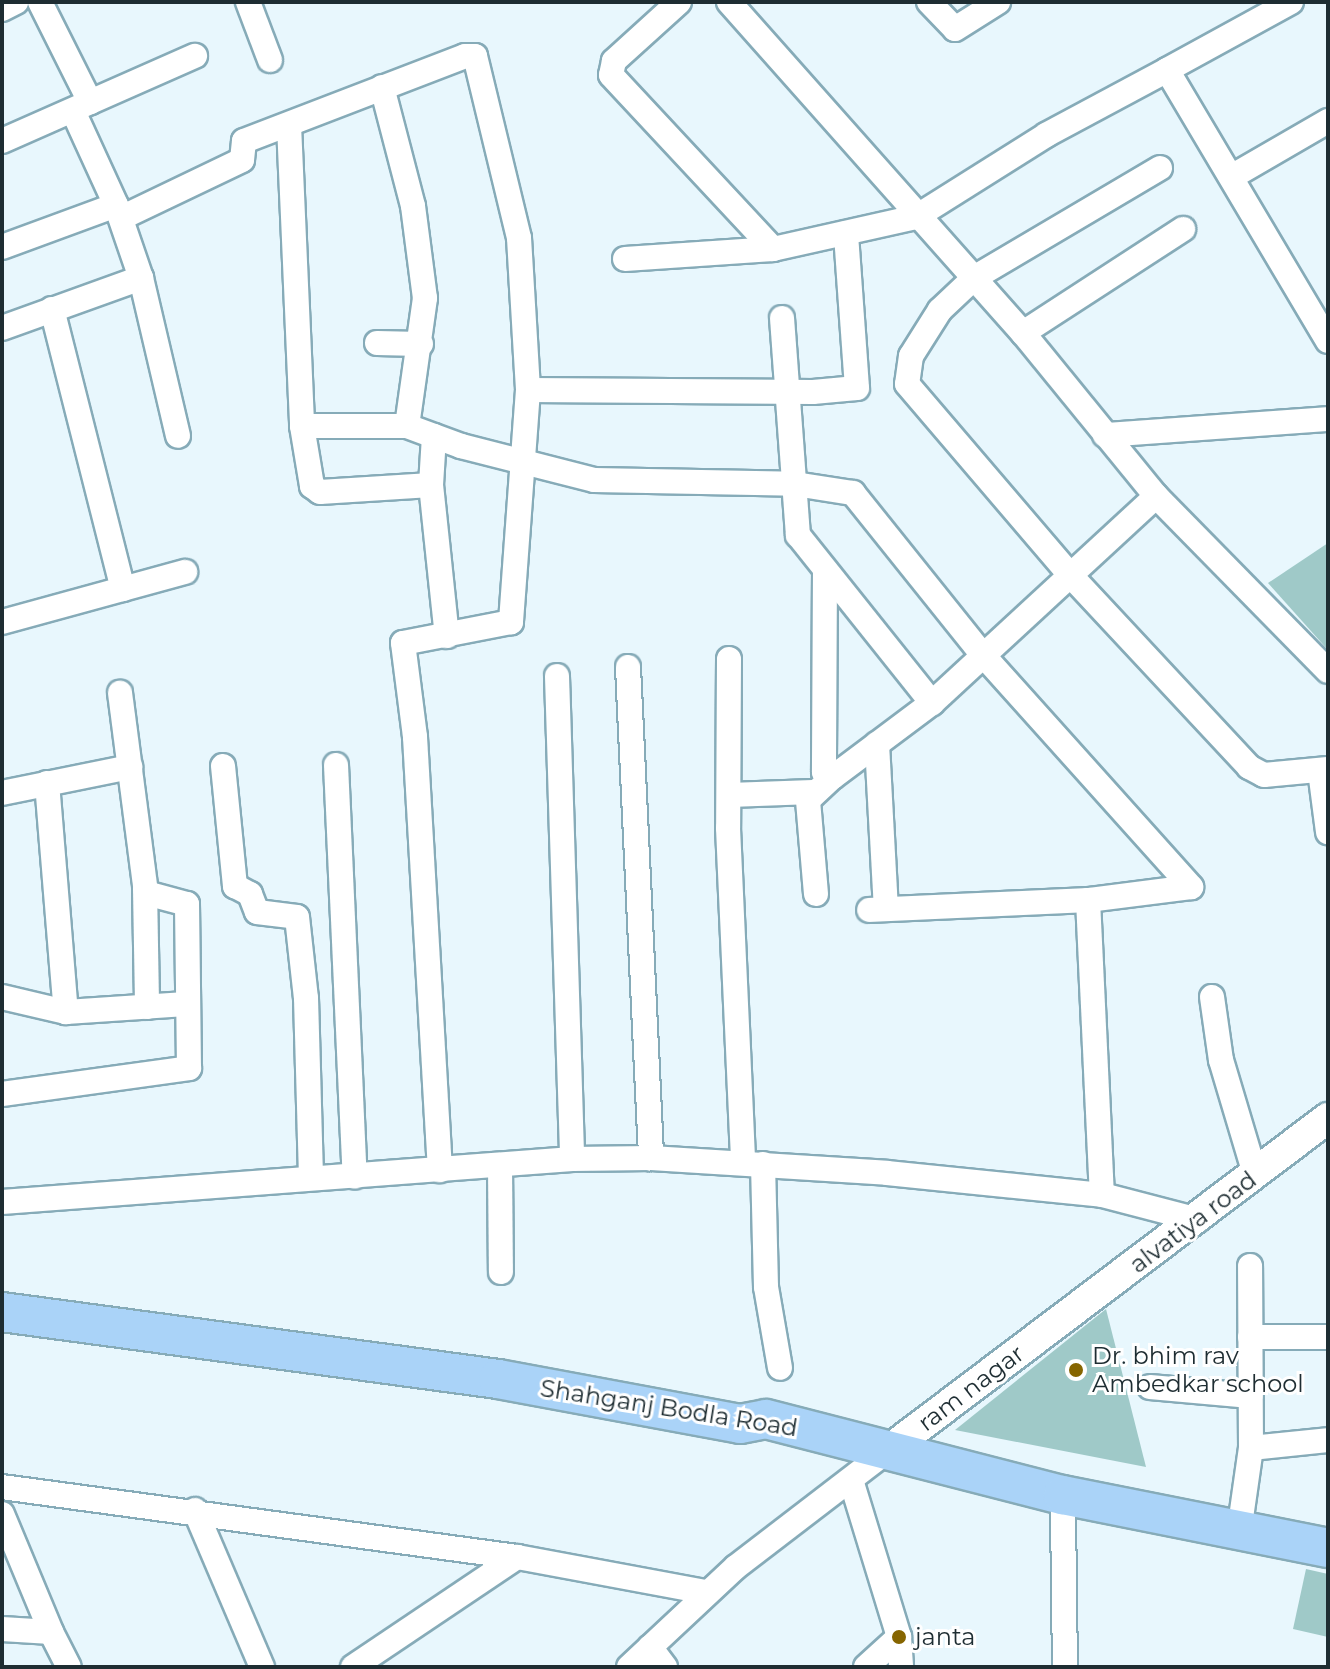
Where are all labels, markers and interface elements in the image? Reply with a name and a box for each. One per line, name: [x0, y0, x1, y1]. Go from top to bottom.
street label: alvatiya road: [1124, 1165, 1262, 1279]
street label: ram nagar: [912, 1339, 1030, 1437]
place label: Dr. bhim rav Ambedkar school: [1092, 1342, 1304, 1398]
marker: Dr. bhim rav Ambedkar school: [1067, 1361, 1085, 1379]
street label: Shahganj Bodla Road: [538, 1373, 800, 1443]
place label: janta: [915, 1623, 975, 1651]
marker: janta: [890, 1628, 908, 1646]

